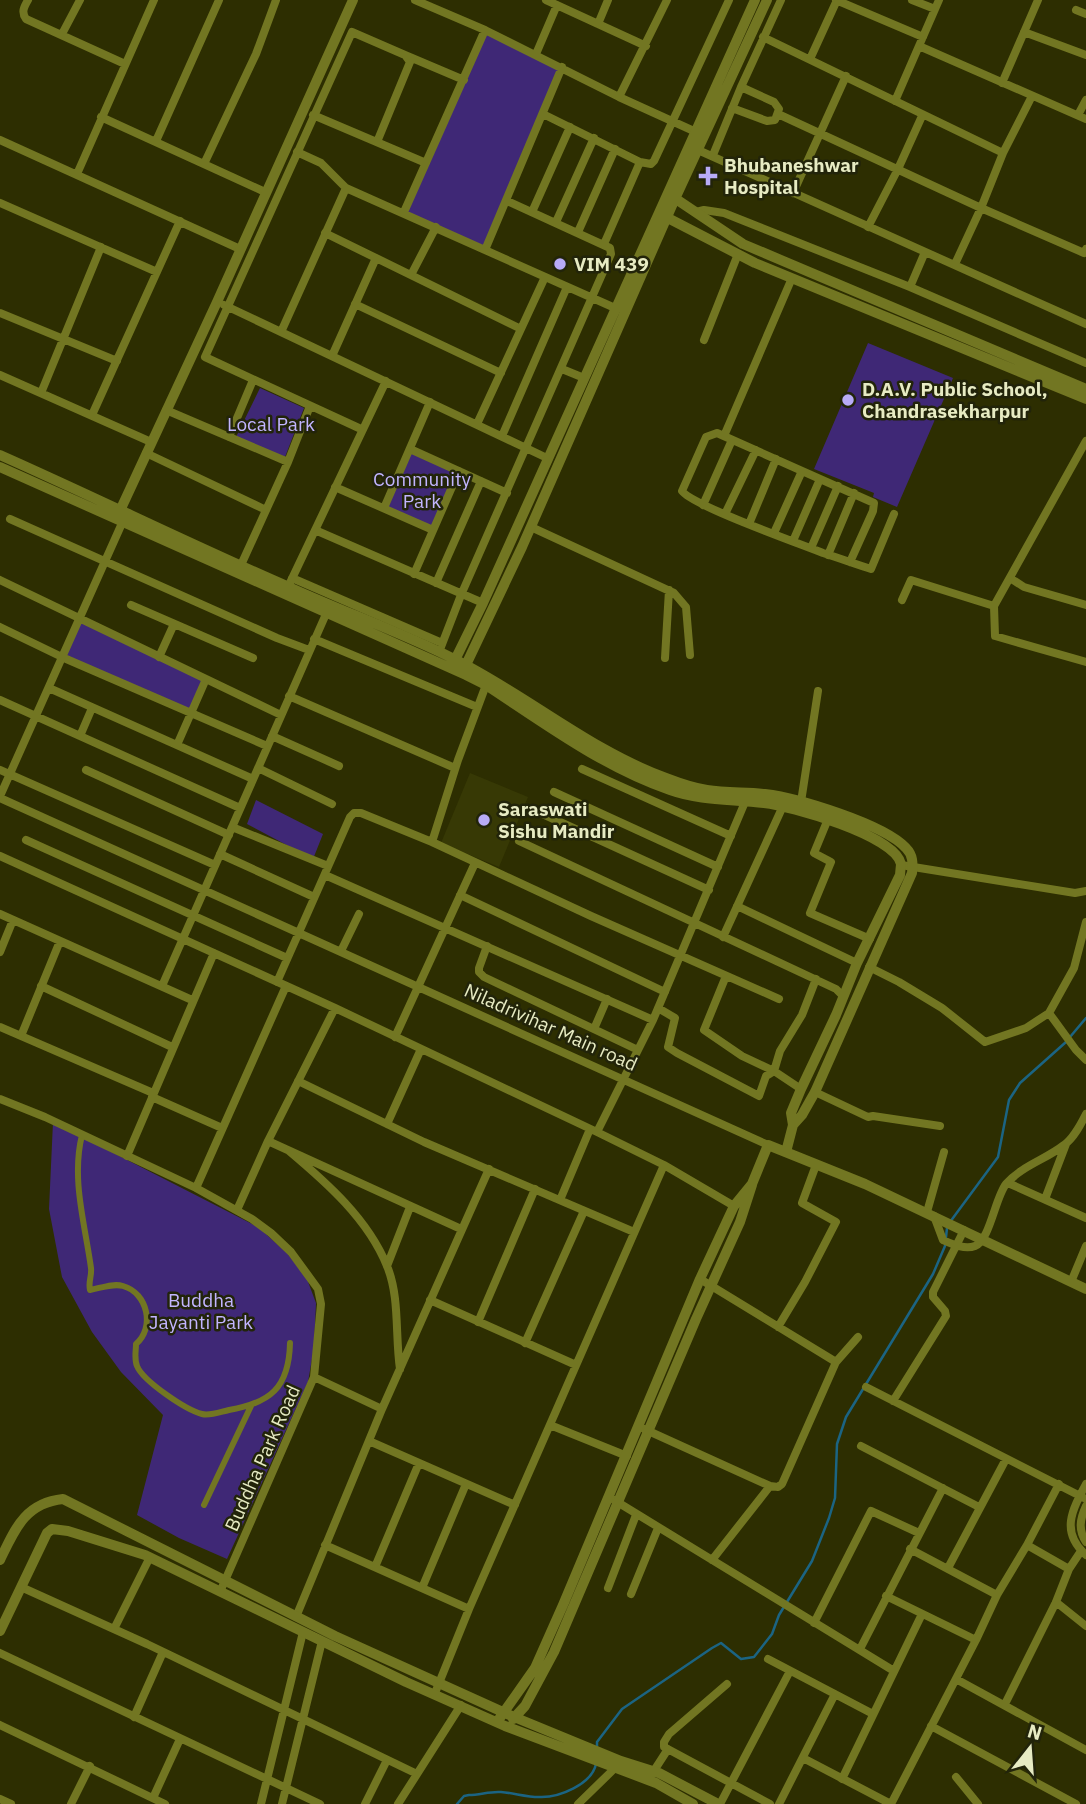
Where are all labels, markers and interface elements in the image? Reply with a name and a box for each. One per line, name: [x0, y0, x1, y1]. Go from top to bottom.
place label: Bhubaneshwar Hospital: [724, 153, 859, 199]
marker: Bhubaneshwar Hospital: [698, 166, 718, 186]
place label: VIM 439: [574, 252, 649, 276]
marker: VIM 439: [552, 256, 568, 272]
place label: D.A.V. Public School, Chandrasekharpur: [862, 377, 1048, 423]
marker: D.A.V. Public School, Chandrasekharpur: [840, 392, 856, 408]
park label: Local Park: [227, 412, 315, 436]
park label: Community Park: [373, 467, 472, 513]
place label: Saraswati Sishu Mandir: [498, 797, 615, 843]
marker: Saraswati Sishu Mandir: [476, 812, 492, 828]
street label: Niladrivihar Main road: [461, 978, 641, 1076]
park label: Buddha Jayanti Park: [149, 1288, 253, 1334]
street label: Buddha Park Road: [219, 1381, 305, 1535]
north arrow: [995, 1713, 1065, 1783]
text: N: [1025, 1718, 1045, 1745]

